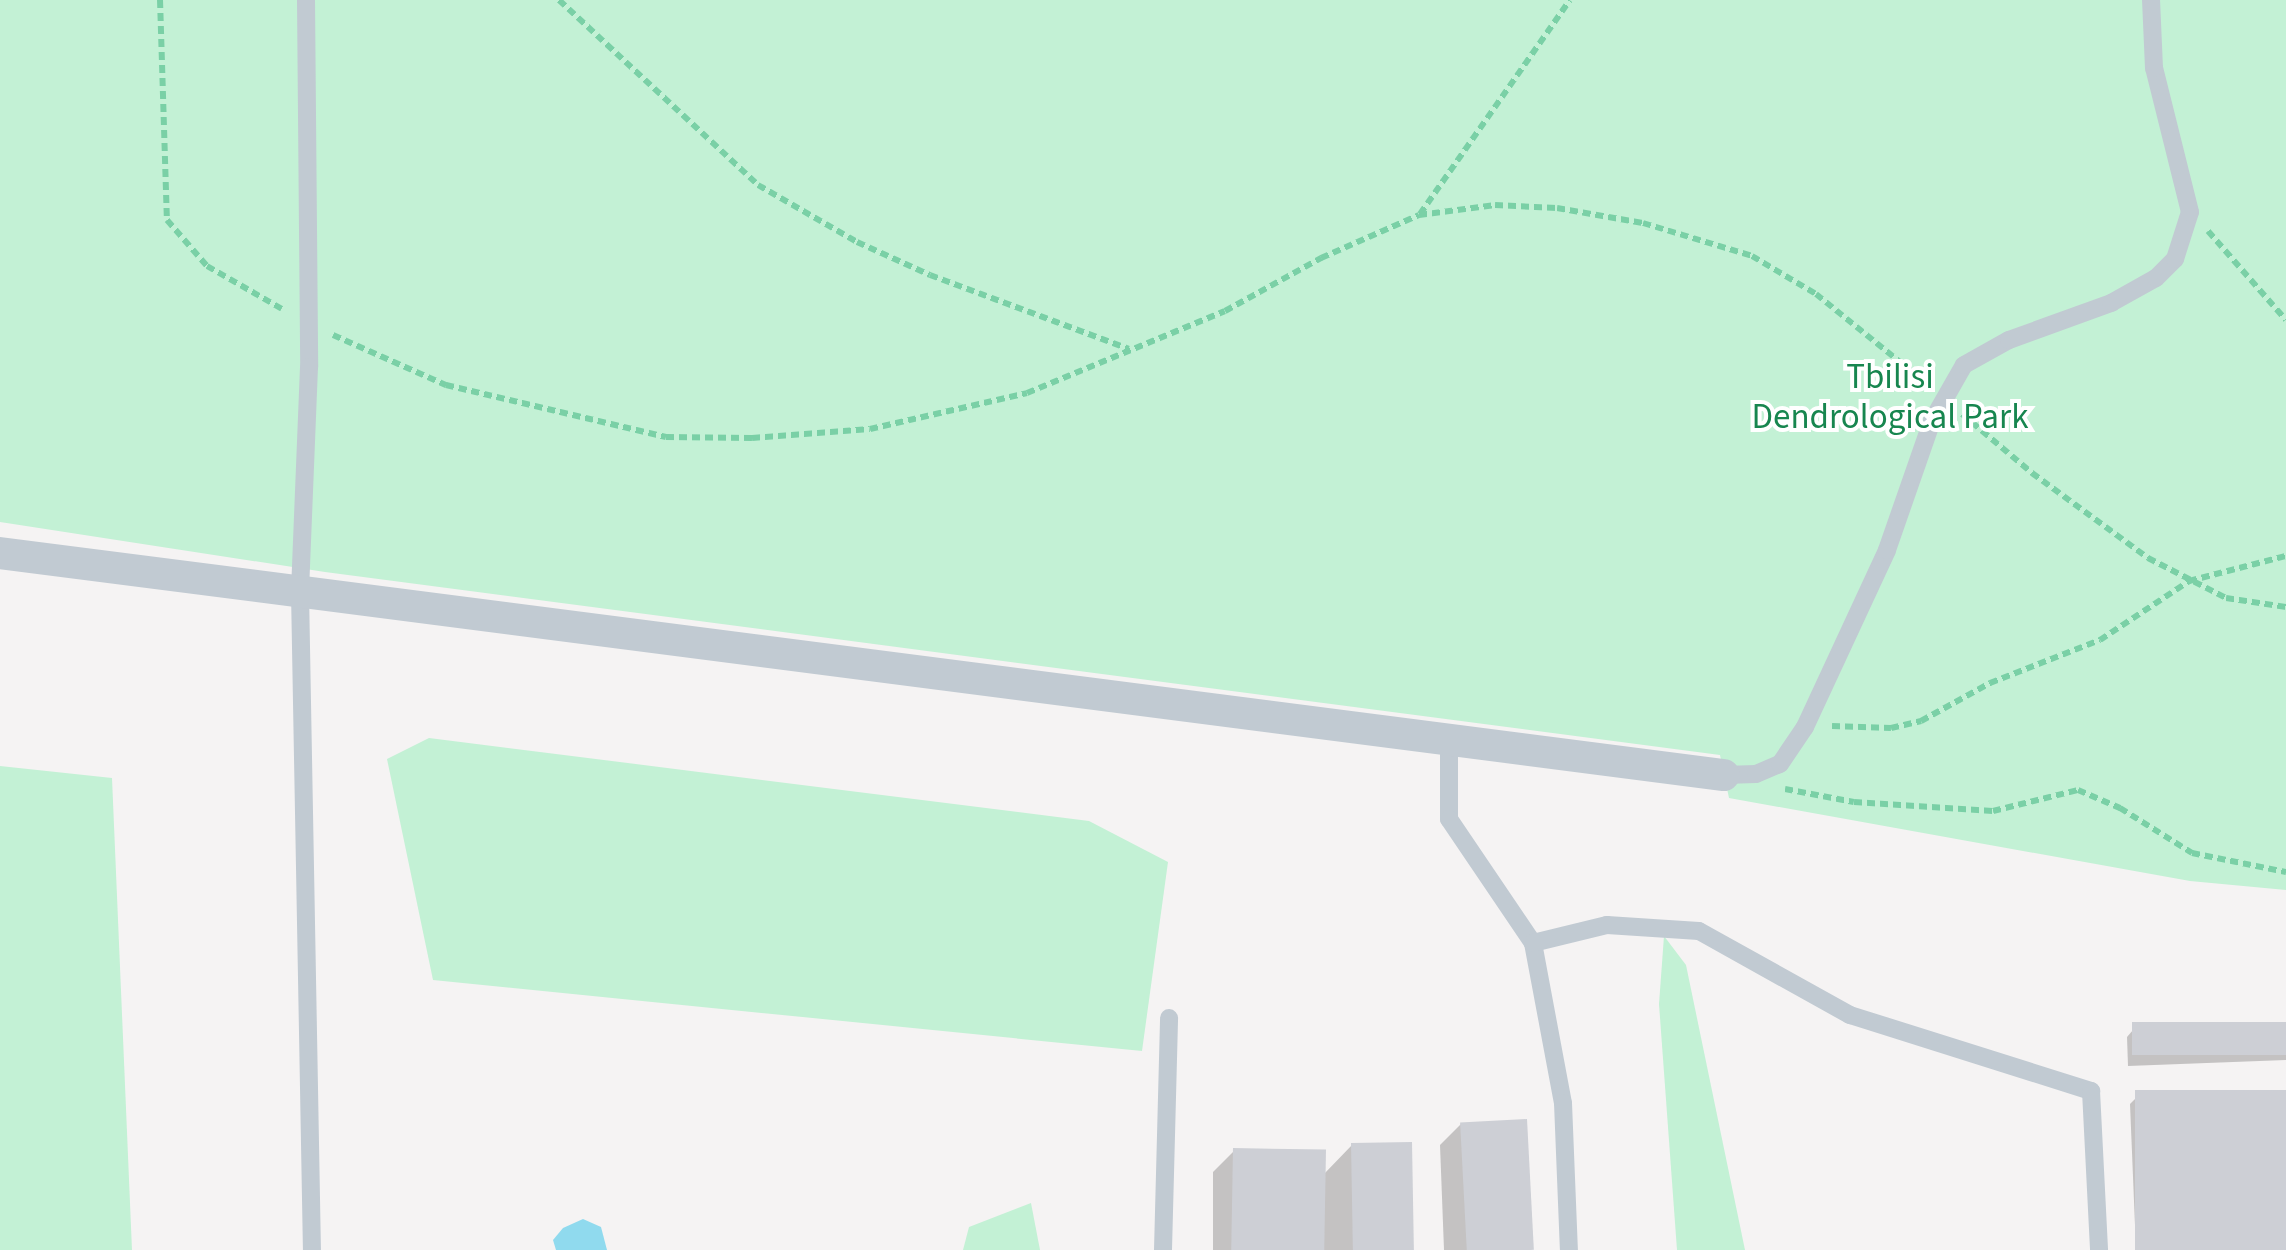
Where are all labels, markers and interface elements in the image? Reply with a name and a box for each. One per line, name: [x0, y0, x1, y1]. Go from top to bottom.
park label: Tbilisi Dendrological Park: [1752, 356, 2028, 438]

